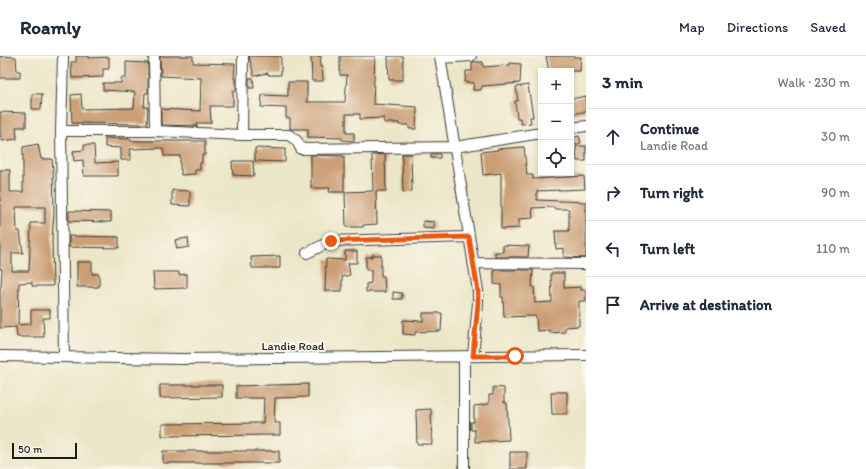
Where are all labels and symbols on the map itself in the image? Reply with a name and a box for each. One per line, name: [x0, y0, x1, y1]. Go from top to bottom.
route end: [322, 232, 340, 250]
street label: Landie Road: [262, 339, 325, 353]
route start: [506, 347, 524, 365]
scale bar: [12, 441, 77, 460]

